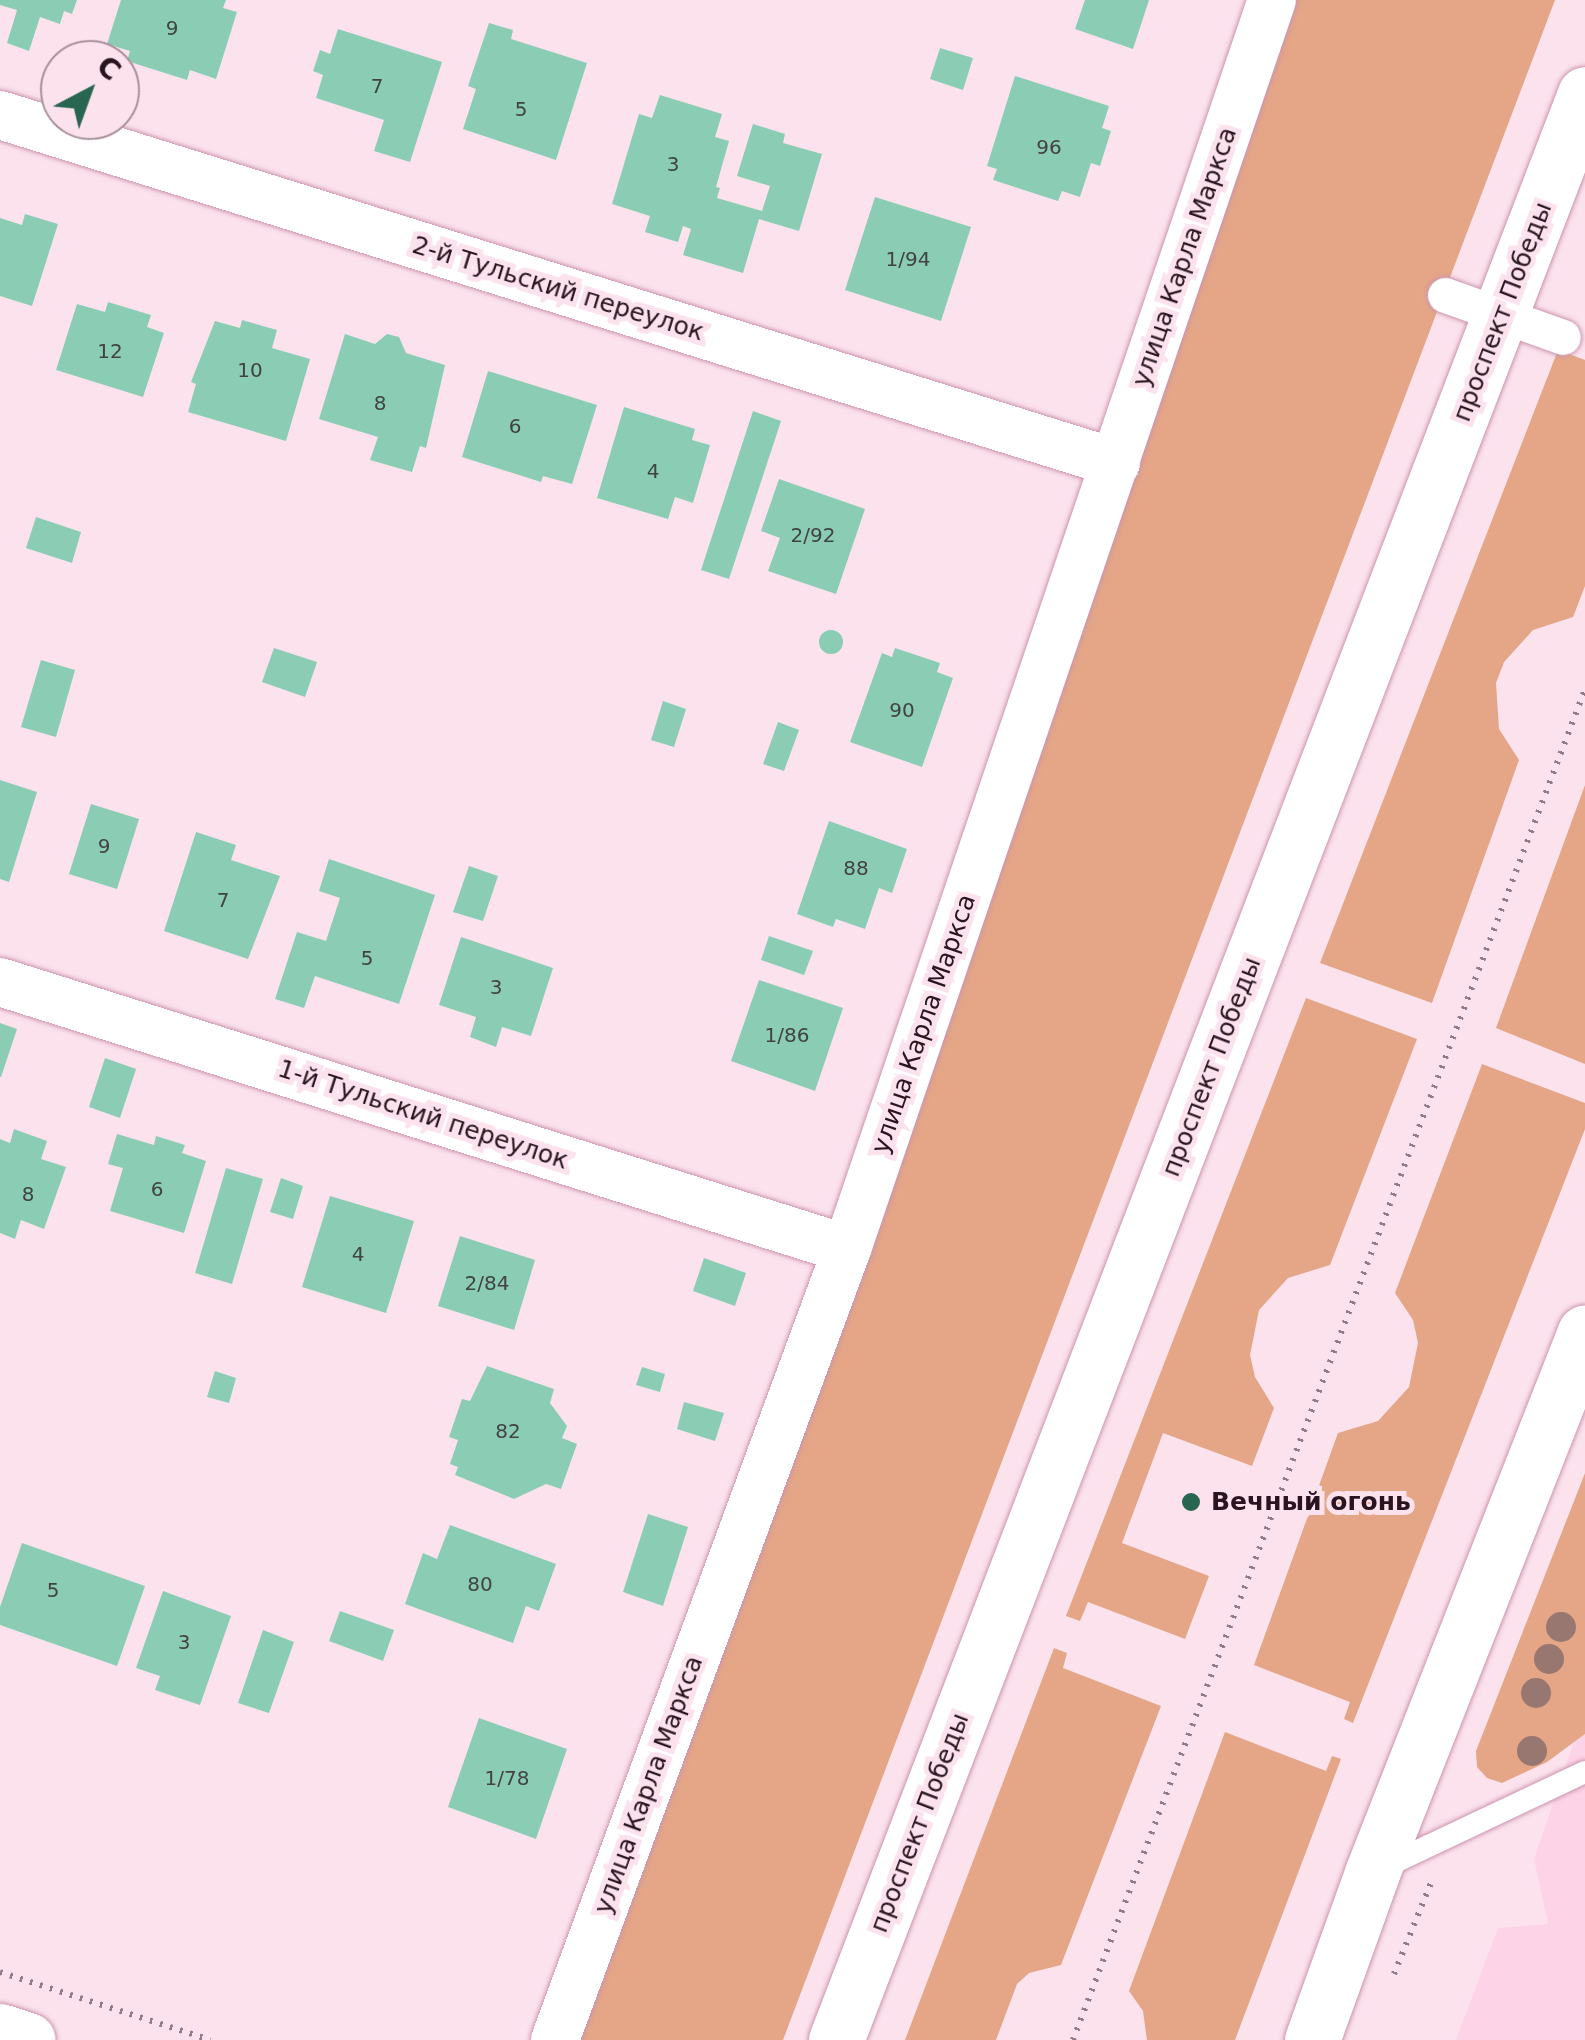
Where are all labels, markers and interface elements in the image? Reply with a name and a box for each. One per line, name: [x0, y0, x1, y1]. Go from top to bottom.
house number: 9: [166, 16, 178, 40]
north arrow: [40, 40, 140, 140]
text: С: [90, 49, 127, 88]
house number: 7: [371, 74, 383, 98]
house number: 5: [515, 97, 527, 121]
street label: улица Карла Маркса: [1126, 123, 1244, 391]
house number: 96: [1036, 135, 1062, 159]
house number: 3: [667, 152, 679, 176]
street label: проспект Победы: [1447, 198, 1559, 426]
street label: 2-й Тульский переулок: [409, 230, 707, 348]
house number: 1/94: [886, 247, 930, 271]
house number: 12: [97, 339, 123, 363]
house number: 10: [237, 358, 263, 382]
house number: 8: [374, 391, 386, 415]
house number: 6: [509, 414, 521, 438]
house number: 4: [647, 459, 659, 483]
house number: 2/92: [791, 523, 835, 547]
house number: 90: [889, 698, 915, 722]
house number: 9: [98, 834, 110, 858]
house number: 88: [843, 856, 869, 880]
house number: 7: [217, 888, 229, 912]
street label: улица Карла Маркса: [865, 890, 983, 1158]
house number: 5: [361, 946, 373, 970]
street label: проспект Победы: [1156, 953, 1268, 1181]
house number: 3: [490, 975, 502, 999]
house number: 1/86: [765, 1023, 809, 1047]
street label: 1-й Тульский переулок: [274, 1054, 572, 1176]
house number: 6: [151, 1177, 163, 1201]
house number: 8: [22, 1182, 34, 1206]
house number: 4: [352, 1242, 364, 1266]
house number: 2/84: [465, 1271, 509, 1295]
house number: 82: [495, 1419, 521, 1443]
place label: Вечный огонь: [1211, 1487, 1411, 1517]
marker: Вечный огонь: [1180, 1491, 1202, 1513]
house number: 80: [467, 1572, 493, 1596]
house number: 5: [47, 1578, 59, 1602]
house number: 3: [178, 1630, 190, 1654]
street label: улица Карла Маркса: [588, 1652, 710, 1918]
street label: проспект Победы: [864, 1709, 976, 1937]
house number: 1/78: [485, 1766, 529, 1790]

